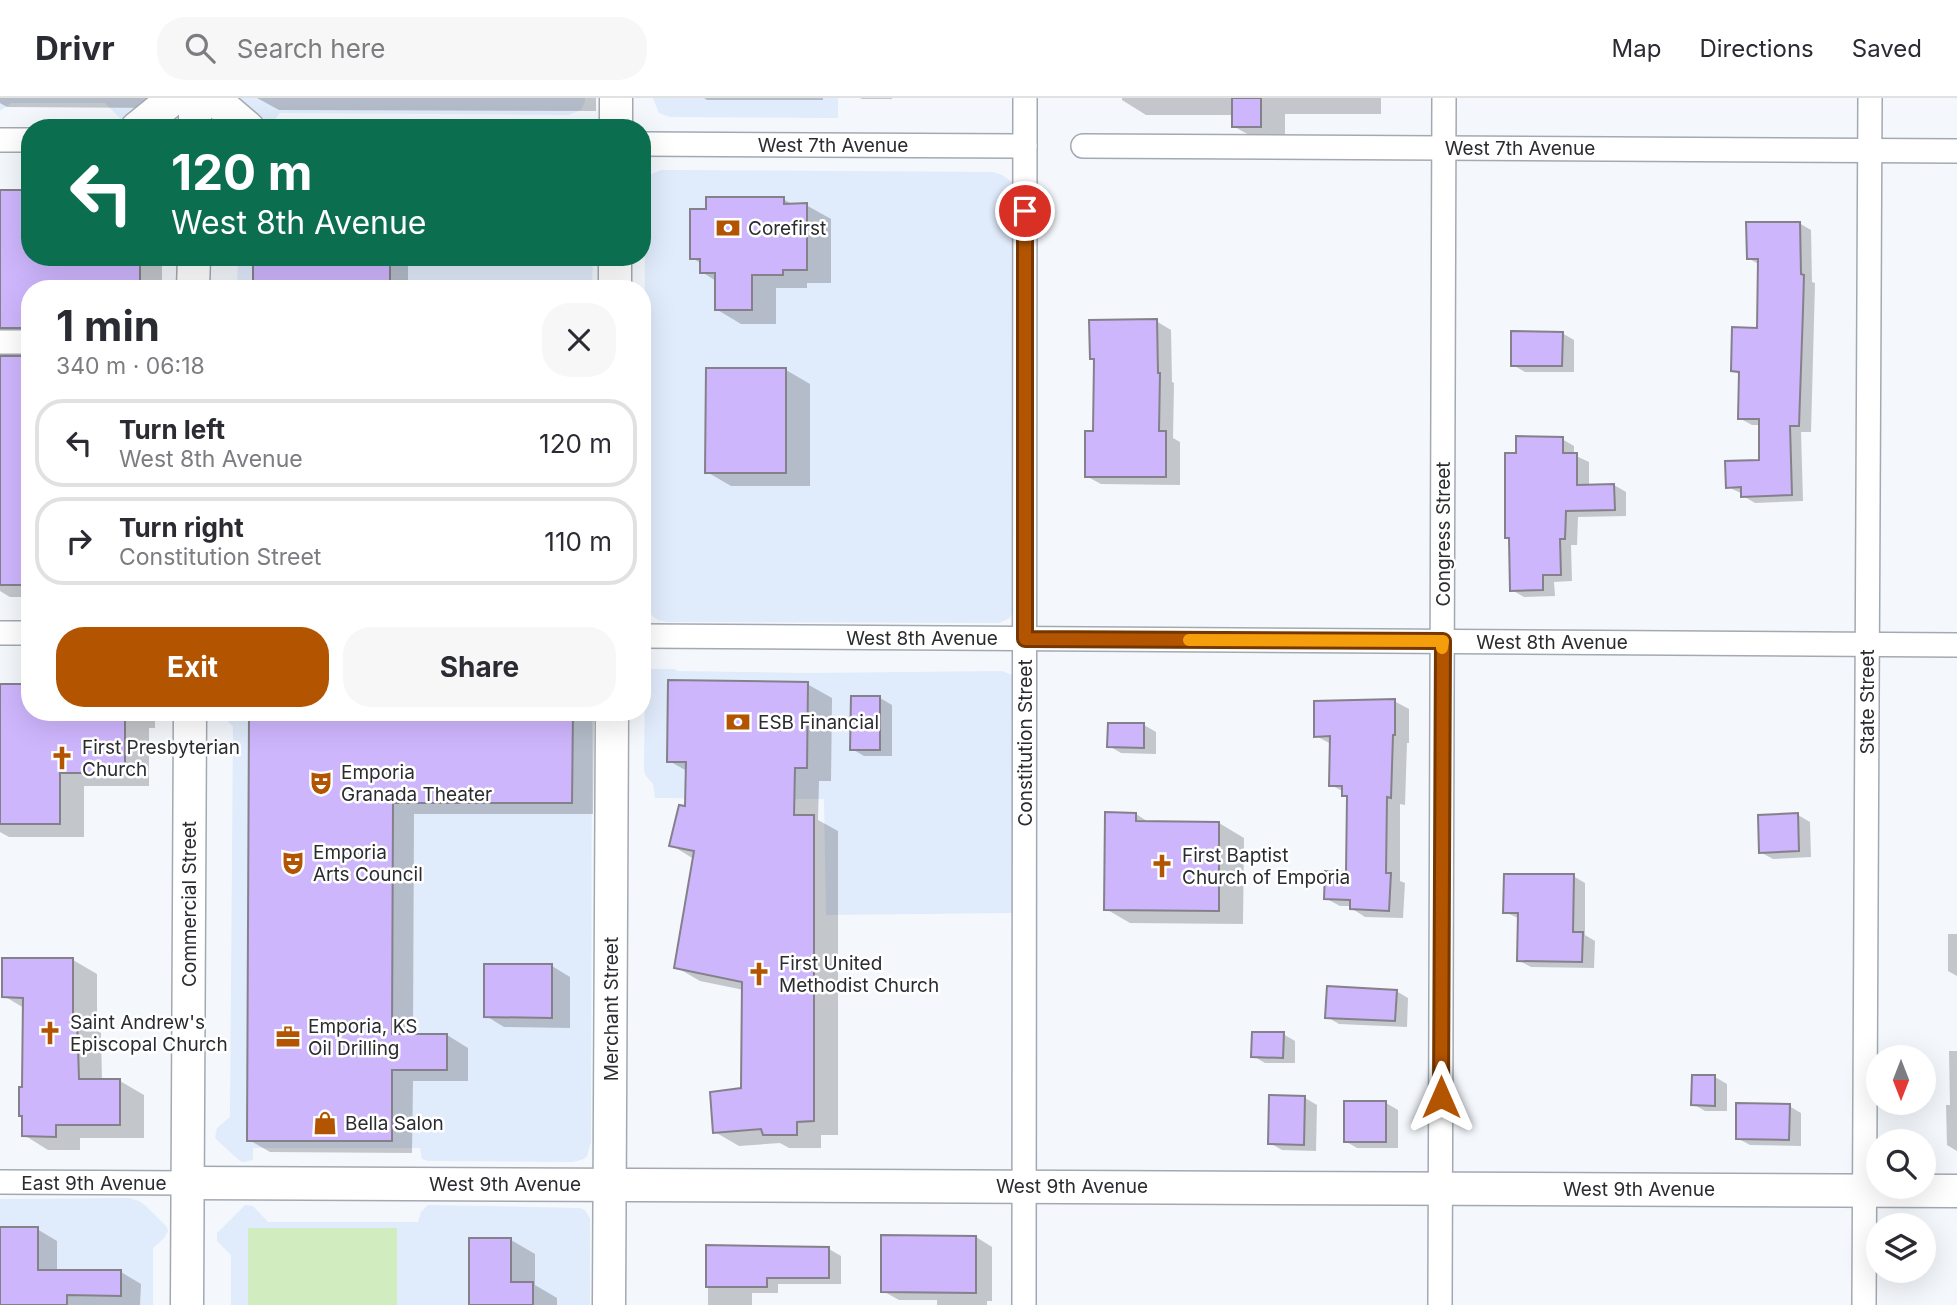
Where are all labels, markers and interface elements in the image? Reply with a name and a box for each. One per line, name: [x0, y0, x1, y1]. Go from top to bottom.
search box: [157, 17, 647, 80]
text: Drivr: [35, 28, 115, 68]
icon: search: [181, 29, 219, 67]
text: Search here: [237, 33, 385, 64]
text: Map: [1612, 34, 1661, 63]
text: Directions: [1699, 34, 1814, 63]
text: Saved: [1852, 34, 1922, 63]
street label: West 7th Avenue: [758, 134, 908, 157]
street label: West 7th Avenue: [1445, 137, 1595, 160]
text: 120 m: [171, 143, 312, 202]
icon: left: [56, 147, 147, 238]
pin: [995, 181, 1055, 241]
icon: arrive: [1006, 192, 1044, 230]
text: West 8th Avenue: [171, 203, 427, 242]
bank icon: Corefirst: [714, 214, 742, 242]
place label: Corefirst: [748, 217, 826, 240]
text: 1 min: [56, 300, 160, 351]
button: close: [542, 303, 616, 377]
text: 340 m · 06:18: [56, 352, 205, 380]
text: Turn left: [119, 414, 225, 445]
icon: left: [60, 424, 98, 462]
text: 120 m: [539, 428, 612, 459]
text: West 8th Avenue: [119, 445, 303, 473]
street label: Congress Street: [1432, 461, 1455, 607]
text: Turn right: [119, 512, 244, 543]
icon: right: [60, 522, 98, 560]
text: 110 m: [544, 526, 612, 557]
text: Constitution Street: [119, 543, 321, 571]
button: Exit: [56, 627, 329, 707]
button: Share: [343, 627, 616, 707]
street label: West 8th Avenue: [846, 627, 998, 650]
street label: West 8th Avenue: [1476, 631, 1628, 654]
street label: State Street: [1856, 649, 1879, 755]
street label: Constitution Street: [1014, 659, 1037, 827]
bank icon: ESB Financial: [724, 708, 752, 736]
place label: ESB Financial: [758, 711, 879, 734]
place label: First Presbyterian Church: [82, 736, 240, 781]
church icon: First Presbyterian Church: [48, 744, 76, 772]
place label: Emporia Granada Theater: [341, 761, 492, 806]
theatre icon: Emporia Granada Theater: [307, 769, 335, 797]
street label: Commercial Street: [178, 821, 201, 987]
place label: Emporia Arts Council: [313, 841, 423, 886]
place label: First Baptist Church of Emporia: [1182, 844, 1350, 889]
theatre icon: Emporia Arts Council: [279, 849, 307, 877]
church icon: First Baptist Church of Emporia: [1148, 852, 1176, 880]
street label: Merchant Street: [600, 937, 623, 1081]
place label: First United Methodist Church: [779, 952, 939, 997]
church icon: First United Methodist Church: [745, 960, 773, 988]
place label: Saint Andrew's Episcopal Church: [70, 1011, 228, 1056]
place label: Emporia, KS Oil Drilling: [308, 1015, 417, 1060]
church icon: Saint Andrew's Episcopal Church: [36, 1019, 64, 1047]
office icon: Emporia, KS Oil Drilling: [274, 1023, 302, 1051]
north arrow: [1866, 1045, 1936, 1115]
map controls: [1866, 1045, 1936, 1283]
position arrow: [1404, 1060, 1478, 1134]
shop icon: Bella Salon: [311, 1109, 339, 1137]
place label: Bella Salon: [345, 1112, 444, 1135]
button: search: [1866, 1129, 1936, 1199]
street label: East 9th Avenue: [21, 1172, 167, 1195]
street label: West 9th Avenue: [429, 1173, 581, 1196]
street label: West 9th Avenue: [996, 1175, 1148, 1198]
street label: West 9th Avenue: [1563, 1178, 1715, 1201]
button: layers: [1866, 1213, 1936, 1283]

